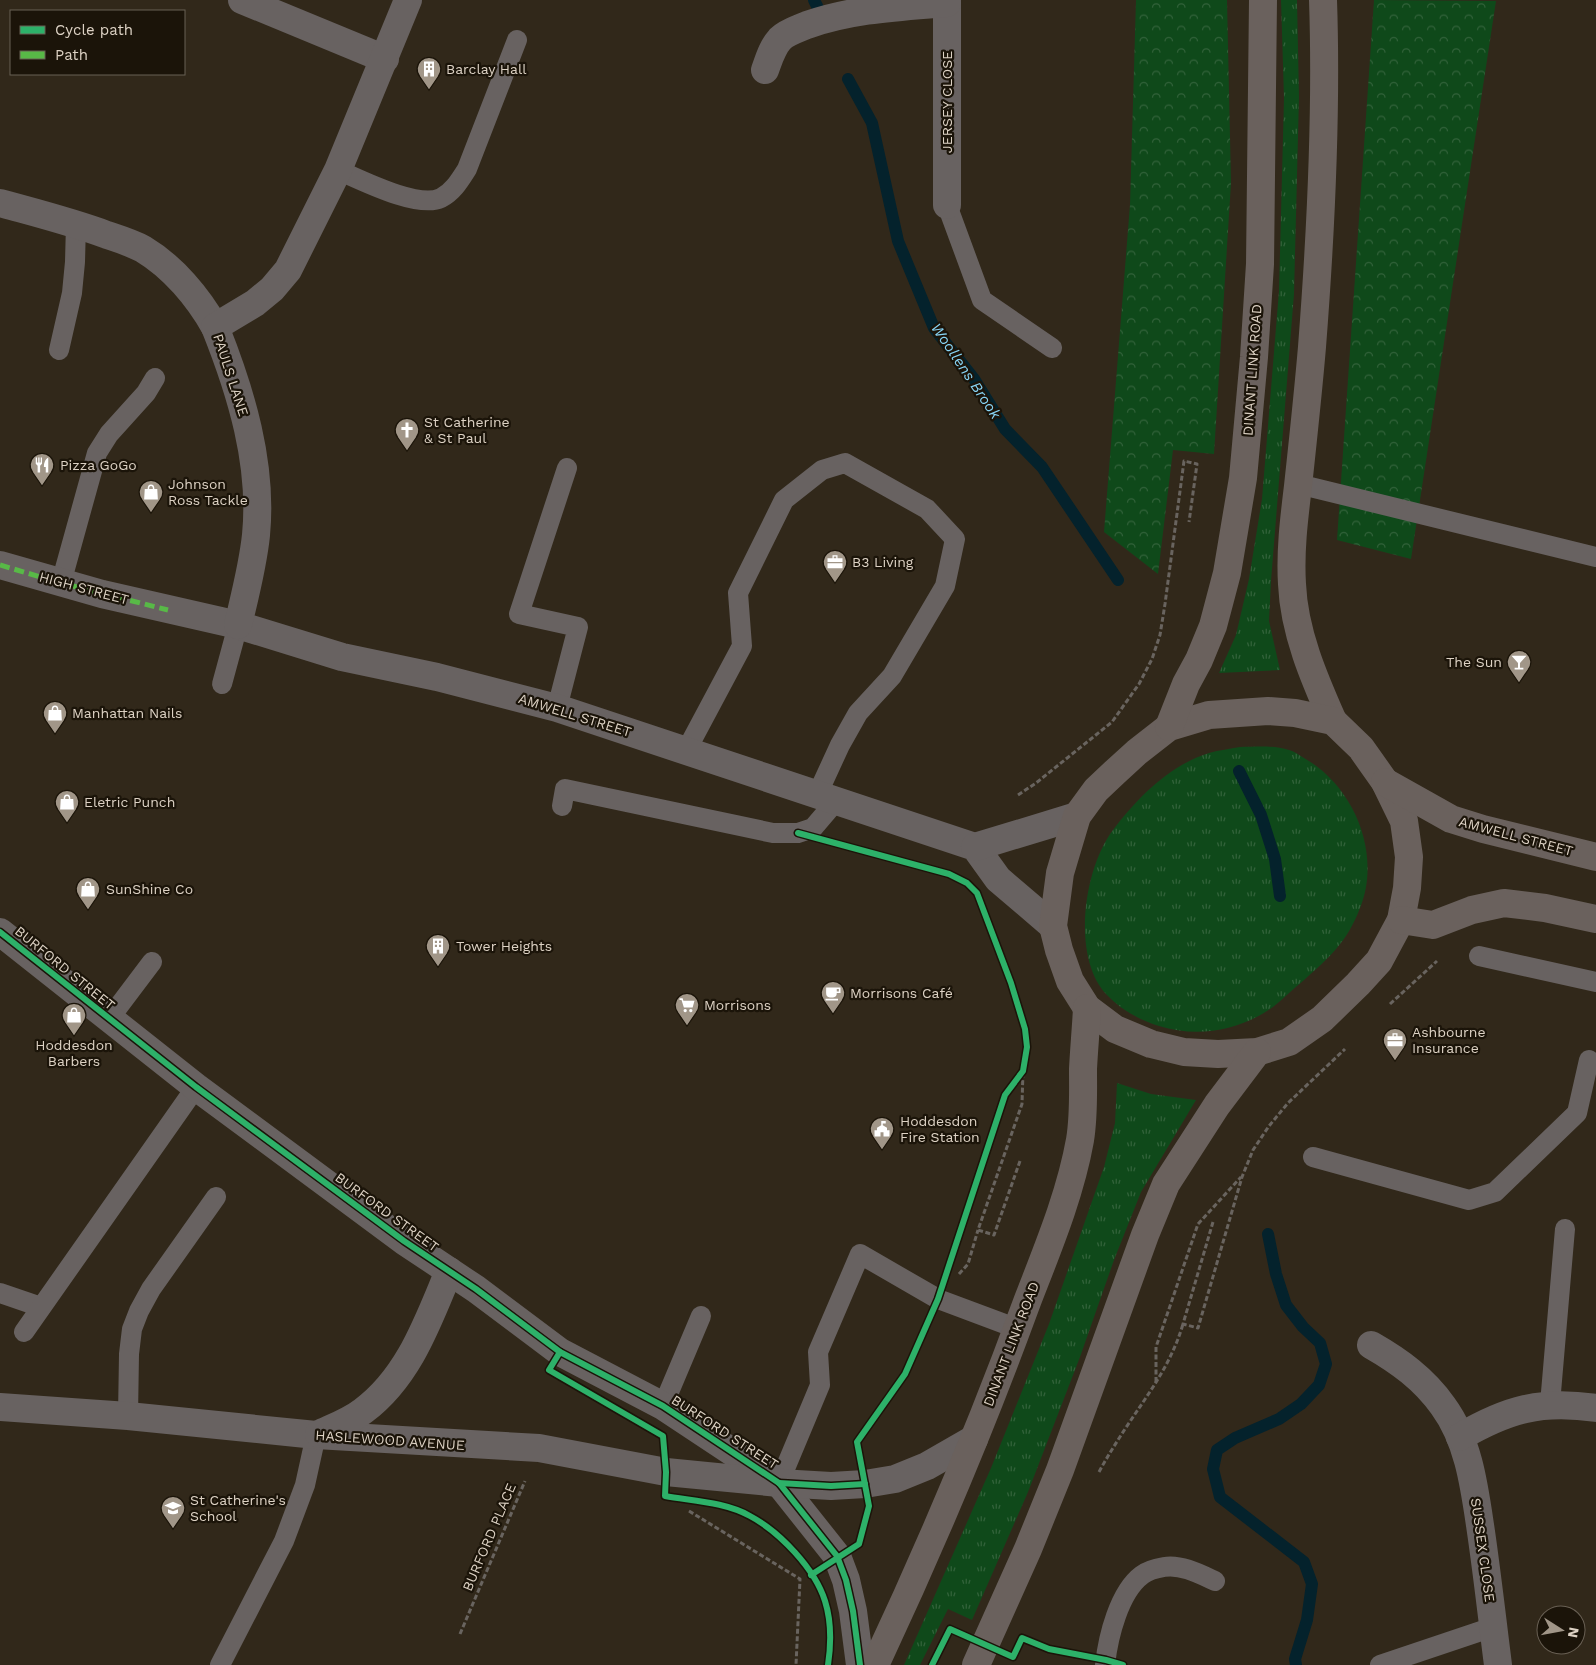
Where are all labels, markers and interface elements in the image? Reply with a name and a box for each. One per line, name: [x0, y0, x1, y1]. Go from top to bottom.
legend: [10, 10, 185, 75]
text: Cycle path: [55, 21, 133, 39]
text: Path: [55, 46, 88, 64]
street label: JERSEY CLOSE: [939, 51, 955, 153]
building icon: Barclay Hall: [416, 56, 442, 90]
place label: Barclay Hall: [446, 61, 527, 77]
street label: DINANT LINK ROAD: [1239, 304, 1265, 436]
water label: Woollens Brook: [927, 320, 1005, 423]
street label: PAULS LANE: [210, 332, 252, 418]
place label: St Catherine & St Paul: [424, 414, 510, 446]
church icon: St Catherine & St Paul: [394, 417, 420, 451]
restaurant icon: Pizza GoGo: [29, 452, 55, 486]
place label: Pizza GoGo: [60, 457, 137, 473]
place label: Johnson Ross Tackle: [168, 476, 248, 508]
shop icon: Johnson Ross Tackle: [138, 479, 164, 513]
office icon: B3 Living: [822, 549, 848, 583]
place label: B3 Living: [852, 554, 914, 570]
street label: HIGH STREET: [37, 568, 131, 608]
bar icon: The Sun: [1506, 649, 1532, 683]
place label: The Sun: [1446, 654, 1502, 670]
street label: AMWELL STREET: [517, 690, 634, 740]
shop icon: Manhattan Nails: [42, 700, 68, 734]
place label: Manhattan Nails: [72, 705, 182, 721]
shop icon: Eletric Punch: [54, 789, 80, 823]
place label: Eletric Punch: [84, 794, 175, 810]
street label: AMWELL STREET: [1457, 813, 1575, 859]
shop icon: SunShine Co: [75, 876, 101, 910]
place label: SunShine Co: [106, 881, 193, 897]
street label: BURFORD STREET: [12, 923, 119, 1014]
building icon: Tower Heights: [425, 933, 451, 967]
place label: Tower Heights: [456, 938, 552, 954]
cafe icon: Morrisons Café: [820, 980, 846, 1014]
place label: Morrisons Café: [850, 985, 953, 1001]
supermarket icon: Morrisons: [674, 992, 700, 1026]
place label: Morrisons: [704, 997, 771, 1013]
shop icon: Hoddesdon Barbers: [61, 1002, 87, 1036]
place label: Ashbourne Insurance: [1412, 1024, 1486, 1056]
office icon: Ashbourne Insurance: [1382, 1027, 1408, 1061]
place label: Hoddesdon Barbers: [35, 1037, 113, 1069]
place label: Hoddesdon Fire Station: [900, 1113, 980, 1145]
public building icon: Hoddesdon Fire Station: [869, 1116, 895, 1150]
street label: BURFORD STREET: [332, 1169, 442, 1255]
street label: DINANT LINK ROAD: [980, 1279, 1042, 1409]
street label: BURFORD STREET: [669, 1392, 782, 1473]
street label: HASLEWOOD AVENUE: [315, 1427, 465, 1453]
street label: BURFORD PLACE: [459, 1481, 519, 1593]
place label: St Catherine's School: [190, 1492, 286, 1524]
school or university icon: St Catherine's School: [160, 1495, 186, 1529]
street label: SUSSEX CLOSE: [1468, 1497, 1498, 1603]
north arrow: [1536, 1605, 1586, 1655]
text: N: [1565, 1626, 1583, 1639]

